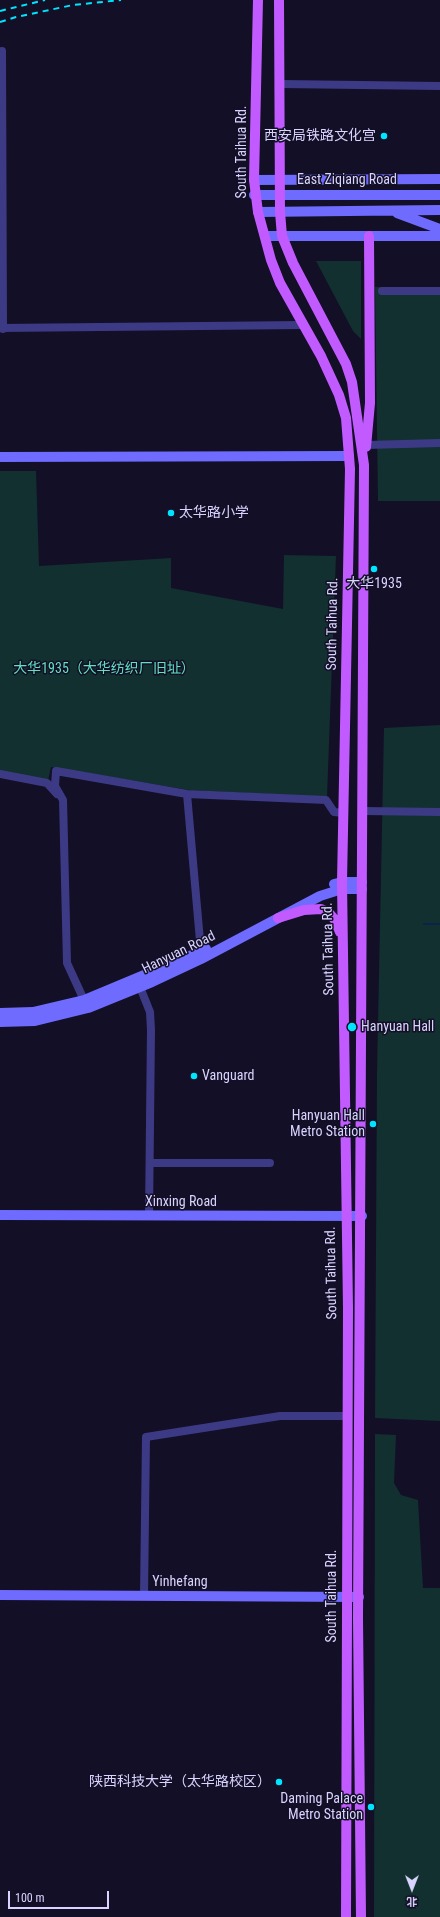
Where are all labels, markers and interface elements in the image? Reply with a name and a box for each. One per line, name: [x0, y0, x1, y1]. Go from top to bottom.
street label: South Taihua Rd.: [234, 105, 250, 199]
place label: 西安局铁路文化宫: [264, 128, 376, 144]
marker: 西安局铁路文化宫: [379, 131, 389, 141]
street label: East Ziqiang Road: [297, 172, 397, 188]
place label: 太华路小学: [179, 505, 249, 521]
marker: 太华路小学: [166, 508, 176, 518]
marker: 大华1935: [369, 564, 379, 574]
place label: 大华1935: [346, 576, 402, 592]
street label: South Taihua Rd.: [324, 577, 342, 671]
park label: 大华1935（大华纺织厂旧址）: [13, 661, 195, 677]
street label: South Taihua Rd.: [320, 902, 338, 996]
street label: Hanyuan Road: [140, 928, 218, 978]
place label: Hanyuan Hall: [361, 1019, 434, 1035]
marker: Hanyuan Hall: [346, 1021, 358, 1033]
place label: Vanguard: [202, 1068, 254, 1084]
marker: Vanguard: [189, 1071, 199, 1081]
place label: Hanyuan Hall Metro Station: [290, 1108, 365, 1140]
marker: Hanyuan Hall Metro Station: [368, 1119, 378, 1129]
street label: Xinxing Road: [145, 1194, 217, 1210]
street label: South Taihua Rd.: [323, 1226, 341, 1320]
street label: South Taihua Rd.: [324, 1549, 340, 1643]
street label: Yinhefang: [152, 1574, 208, 1590]
place label: 陕西科技大学（太华路校区）: [89, 1774, 271, 1790]
marker: 陕西科技大学（太华路校区）: [274, 1777, 284, 1787]
place label: Daming Palace Metro Station: [280, 1791, 363, 1824]
marker: Daming Palace Metro Station: [366, 1802, 376, 1812]
north arrow: [392, 1869, 432, 1909]
scale bar: [10, 1883, 111, 1909]
text: 100 m: [15, 1891, 45, 1905]
text: 北: [407, 1895, 418, 1908]

